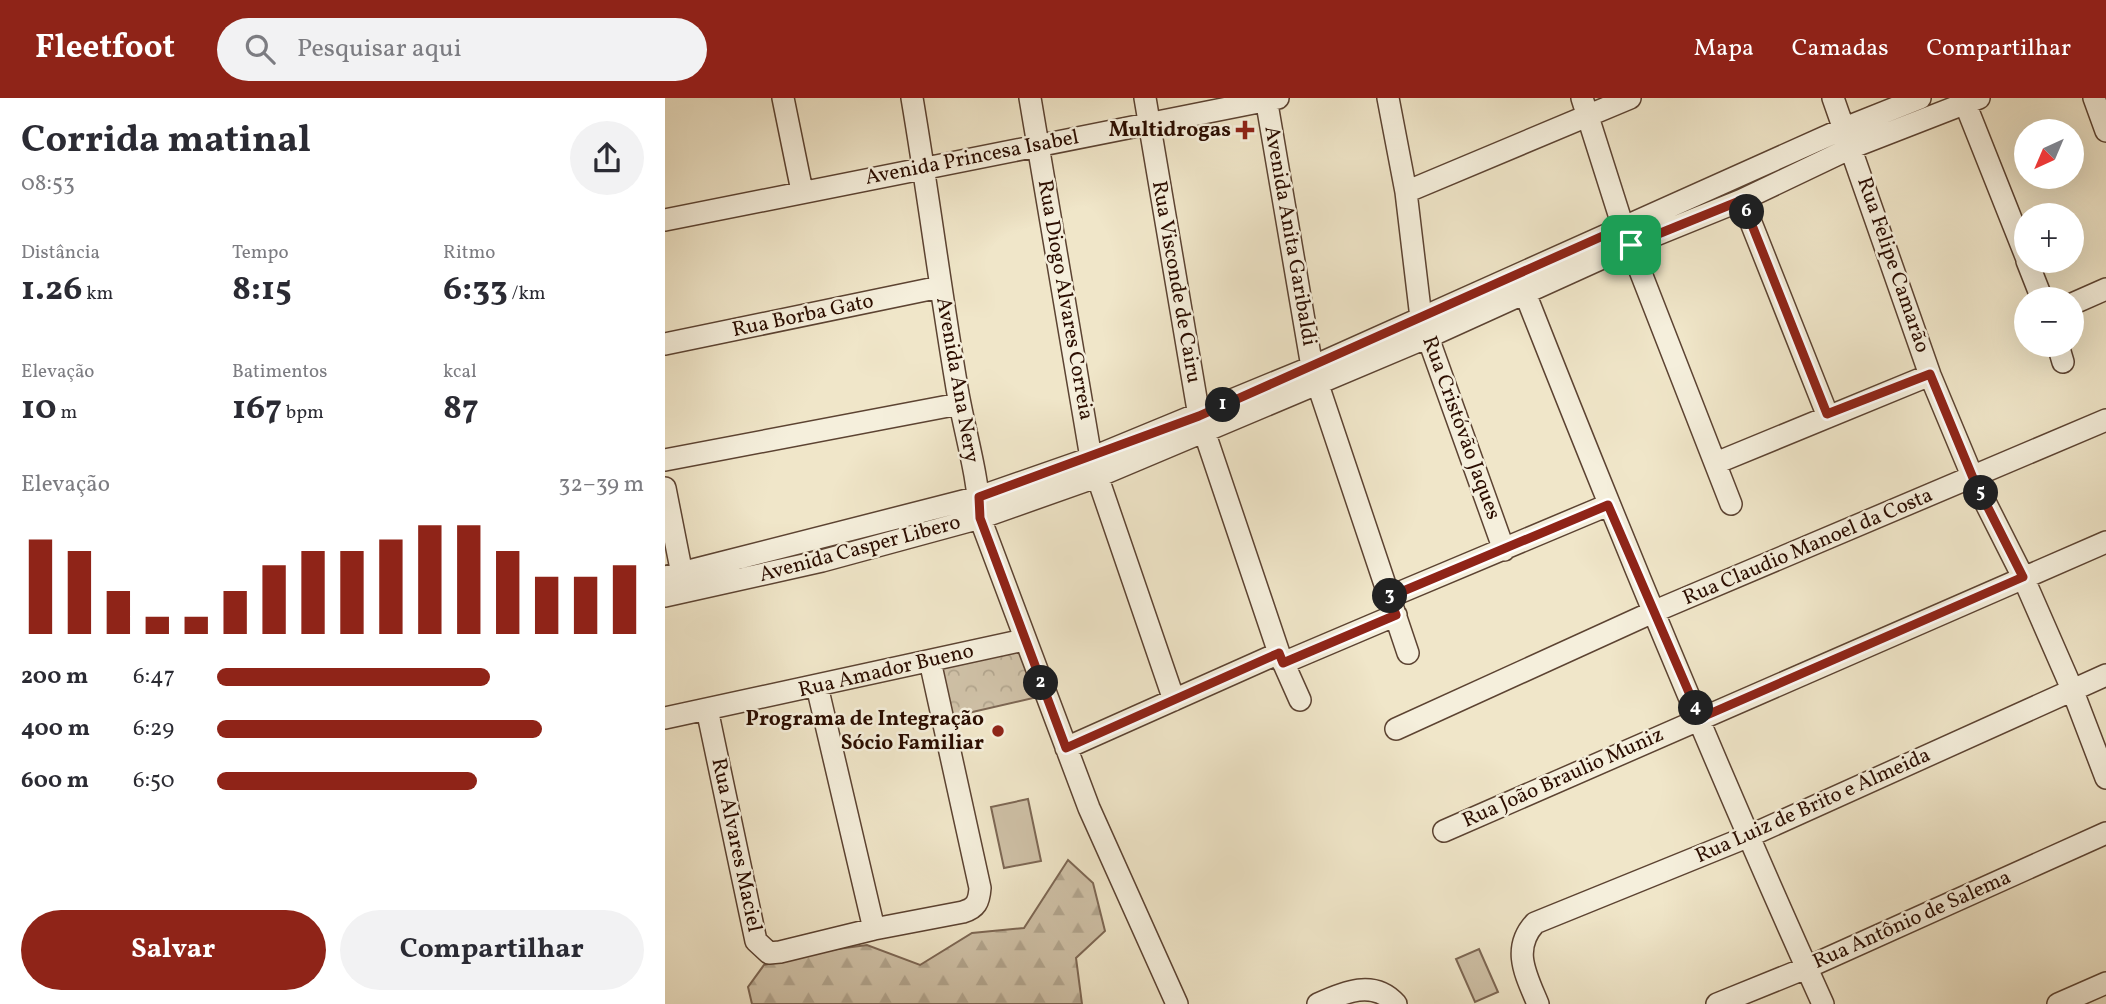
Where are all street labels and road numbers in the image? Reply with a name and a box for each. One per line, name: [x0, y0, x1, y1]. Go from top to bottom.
street label: Avenida Princesa Isabel: [863, 123, 1081, 193]
street label: Avenida Anita Garibaldi: [1256, 124, 1324, 348]
street label: Rua Felipe Camarão: [1849, 173, 1937, 357]
street label: Rua Diogo Alvares Correia: [1030, 178, 1100, 422]
street label: Rua Visconde de Cairu: [1144, 178, 1208, 386]
street label: Rua Borba Gato: [730, 287, 876, 345]
street label: Avenida Ana Nery: [928, 295, 986, 466]
street label: Rua Cristóvão Jaques: [1414, 332, 1508, 524]
street label: Rua Claudio Manoel da Costa: [1678, 481, 1938, 613]
street label: Avenida Casper Libero: [756, 508, 964, 590]
street label: Rua Amador Bueno: [795, 637, 977, 705]
street label: Rua João Braulio Muniz: [1458, 721, 1668, 835]
street label: Rua Luiz de Brito e Almeida: [1691, 741, 1935, 871]
street label: Rua Alvares Maciel: [703, 755, 769, 935]
street label: Rua Antônio de Salema: [1808, 863, 2016, 977]

